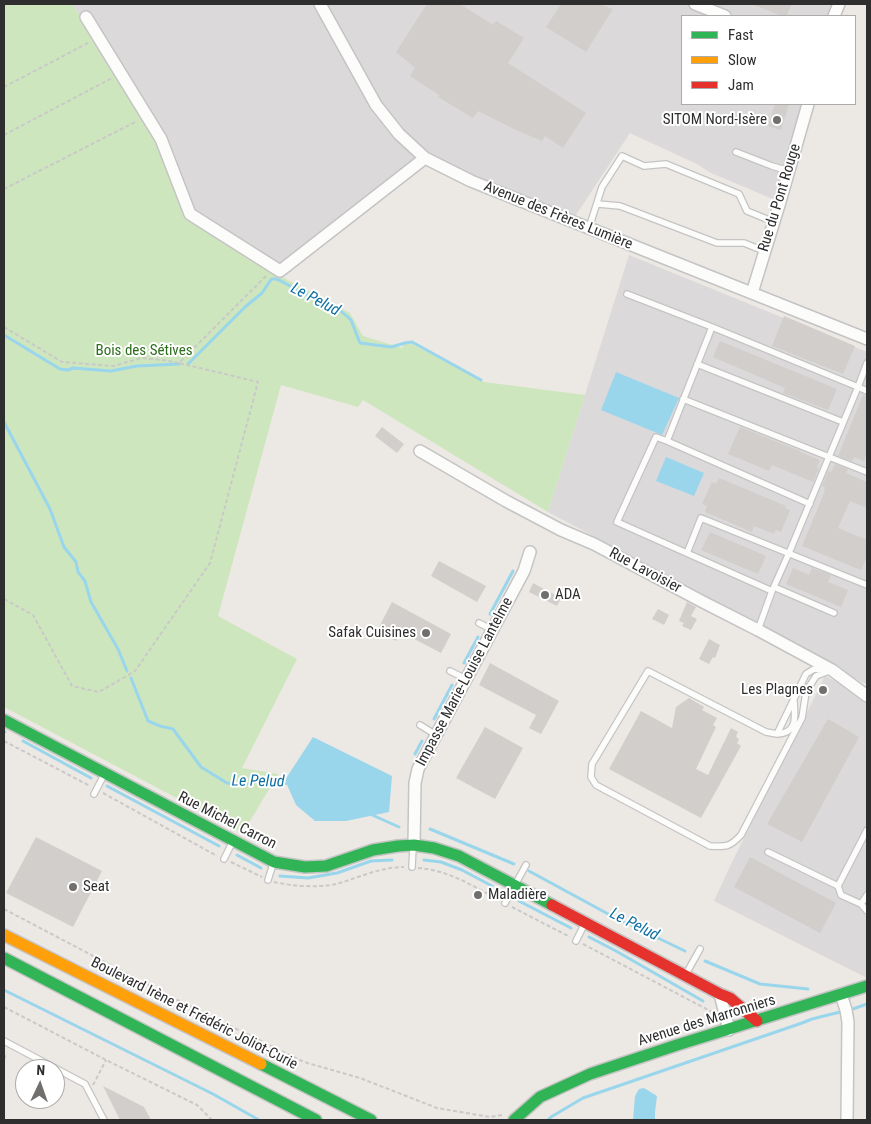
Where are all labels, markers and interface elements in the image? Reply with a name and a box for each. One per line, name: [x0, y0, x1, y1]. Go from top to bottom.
legend: [681, 15, 856, 105]
text: Fast: [728, 26, 753, 44]
text: Slow: [728, 51, 757, 69]
text: Jam: [728, 76, 754, 94]
place label: SITOM Nord-Isère: [663, 111, 767, 129]
marker: SITOM Nord-Isère: [771, 114, 783, 126]
street label: Rue du Pont Rouge: [755, 142, 805, 254]
street label: Avenue des Frères Lumière: [481, 178, 635, 254]
water label: Le Pelud: [287, 279, 343, 321]
park label: Bois des Sétives: [95, 342, 193, 360]
street label: Rue Lavoisier: [606, 544, 684, 598]
place label: ADA: [555, 586, 581, 604]
marker: ADA: [539, 589, 551, 601]
street label: Impasse Marie-Louise Lantelme: [413, 595, 517, 769]
place label: Safak Cuisines: [328, 624, 416, 642]
marker: Safak Cuisines: [420, 627, 432, 639]
place label: Les Plagnes: [741, 681, 813, 699]
marker: Les Plagnes: [817, 684, 829, 696]
water label: Le Pelud: [231, 772, 285, 792]
street label: Rue Michel Carron: [175, 788, 279, 854]
place label: Seat: [83, 878, 109, 896]
marker: Seat: [67, 881, 79, 893]
place label: Maladière: [488, 886, 547, 904]
marker: Maladière: [472, 889, 484, 901]
water label: Le Pelud: [606, 904, 662, 946]
street label: Boulevard Irène et Frédéric Joliot-Curie: [88, 954, 300, 1074]
street label: Avenue des Marronniers: [636, 992, 778, 1050]
north arrow: [15, 1059, 65, 1109]
text: N: [36, 1062, 45, 1078]

